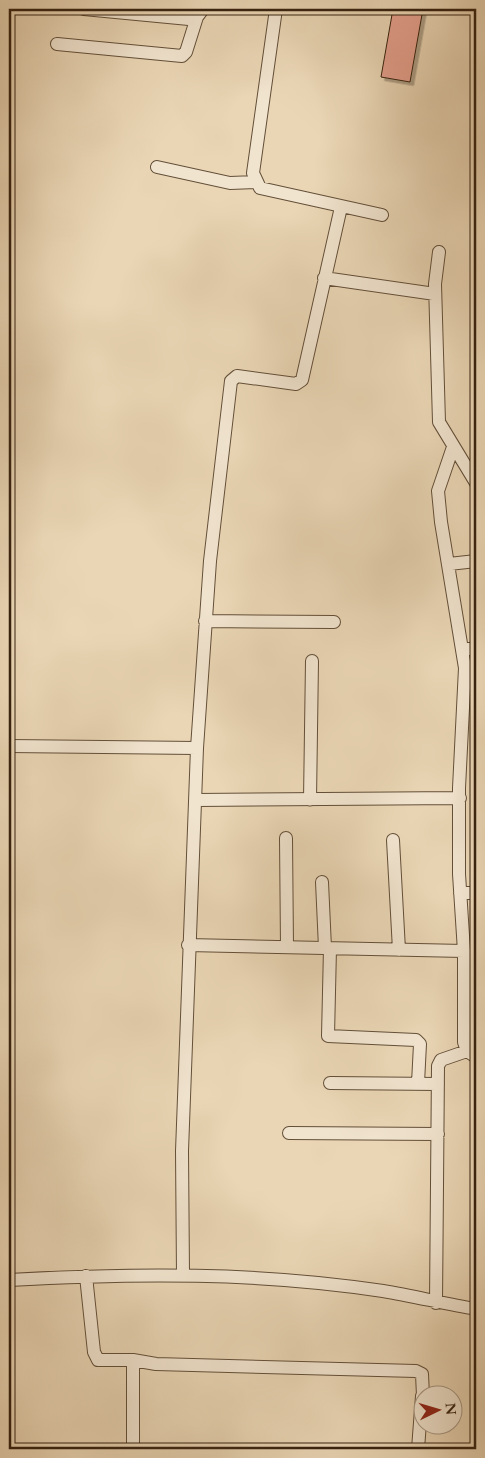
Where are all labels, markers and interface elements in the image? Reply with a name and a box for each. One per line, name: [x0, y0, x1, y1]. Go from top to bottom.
north arrow: [412, 1386, 462, 1436]
text: N: [440, 1402, 460, 1416]

